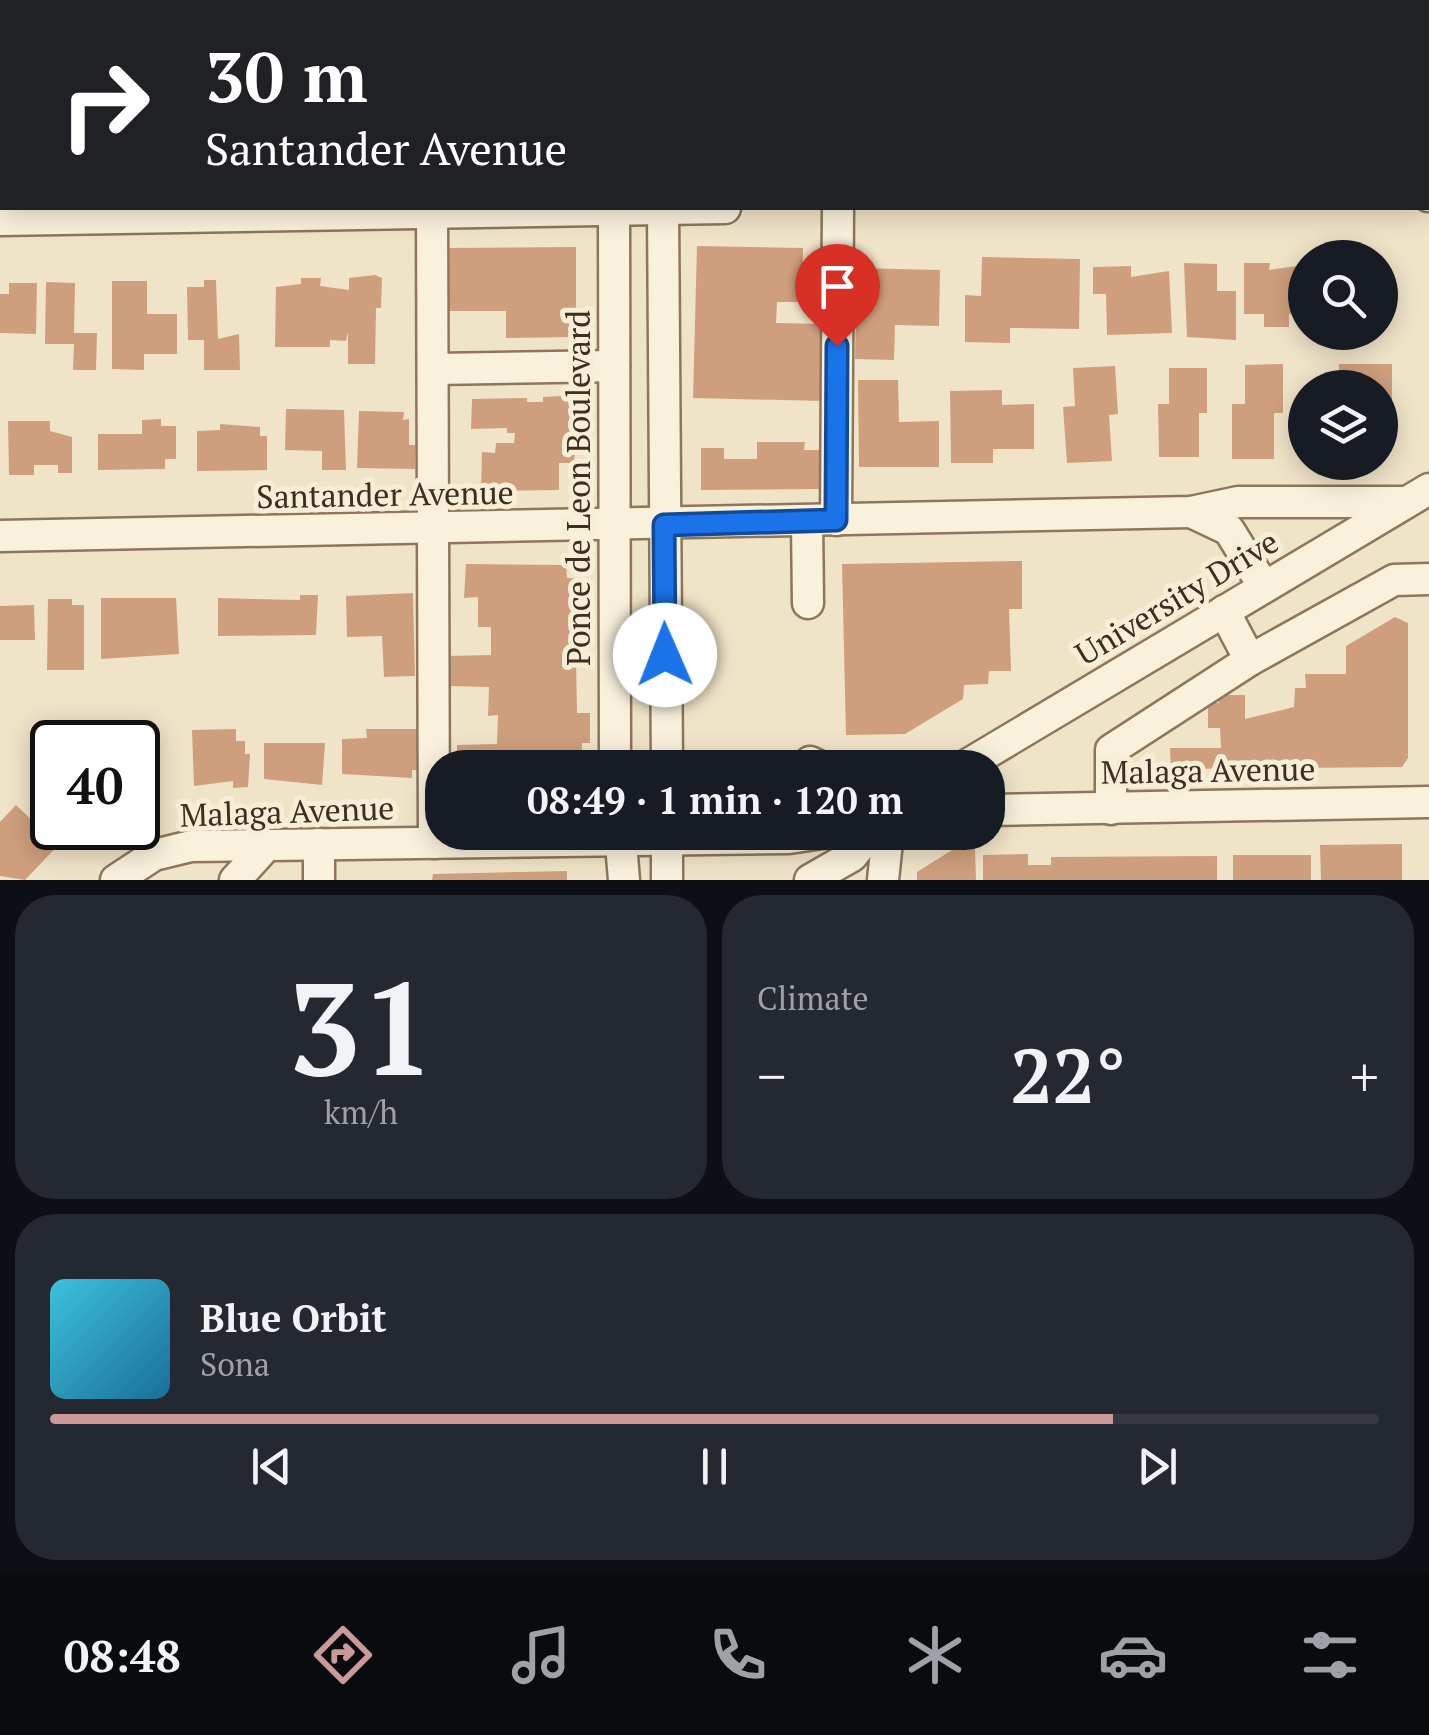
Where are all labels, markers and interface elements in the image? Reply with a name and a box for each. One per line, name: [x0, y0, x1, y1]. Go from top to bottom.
text: 30 m: [205, 29, 368, 122]
icon: right: [40, 40, 170, 170]
text: Santander Avenue: [205, 118, 567, 178]
map controls: [1288, 240, 1398, 480]
button: search: [1288, 240, 1398, 350]
pin: [795, 244, 880, 347]
icon: arrive: [810, 259, 865, 314]
street label: Ponce de Leon Boulevard: [557, 310, 599, 666]
button: layers: [1288, 370, 1398, 480]
street label: Santander Avenue: [256, 471, 514, 517]
street label: University Drive: [1067, 520, 1286, 674]
position arrow: [613, 603, 717, 707]
speed limit sign: 40: [30, 720, 160, 850]
street label: Malaga Avenue: [1100, 747, 1316, 793]
text: 08:49 · 1 min · 120 m: [527, 775, 903, 825]
street label: Malaga Avenue: [179, 786, 395, 836]
text: 31: [288, 940, 434, 1112]
text: Climate: [757, 977, 869, 1019]
text: 22°: [1010, 1025, 1126, 1124]
text: −: [757, 1039, 786, 1112]
text: +: [1350, 1039, 1379, 1112]
text: km/h: [324, 1091, 398, 1133]
text: Blue Orbit: [200, 1293, 387, 1343]
text: Sona: [200, 1343, 270, 1385]
icon: previous: [244, 1439, 299, 1494]
icon: pause: [687, 1439, 742, 1494]
icon: next: [1130, 1439, 1185, 1494]
icon: directions: [308, 1620, 378, 1690]
icon: music: [506, 1620, 576, 1690]
icon: phone: [703, 1620, 773, 1690]
icon: climate: [900, 1620, 970, 1690]
icon: car: [1098, 1620, 1168, 1690]
icon: filters: [1295, 1620, 1365, 1690]
text: 08:48: [64, 1625, 181, 1685]

